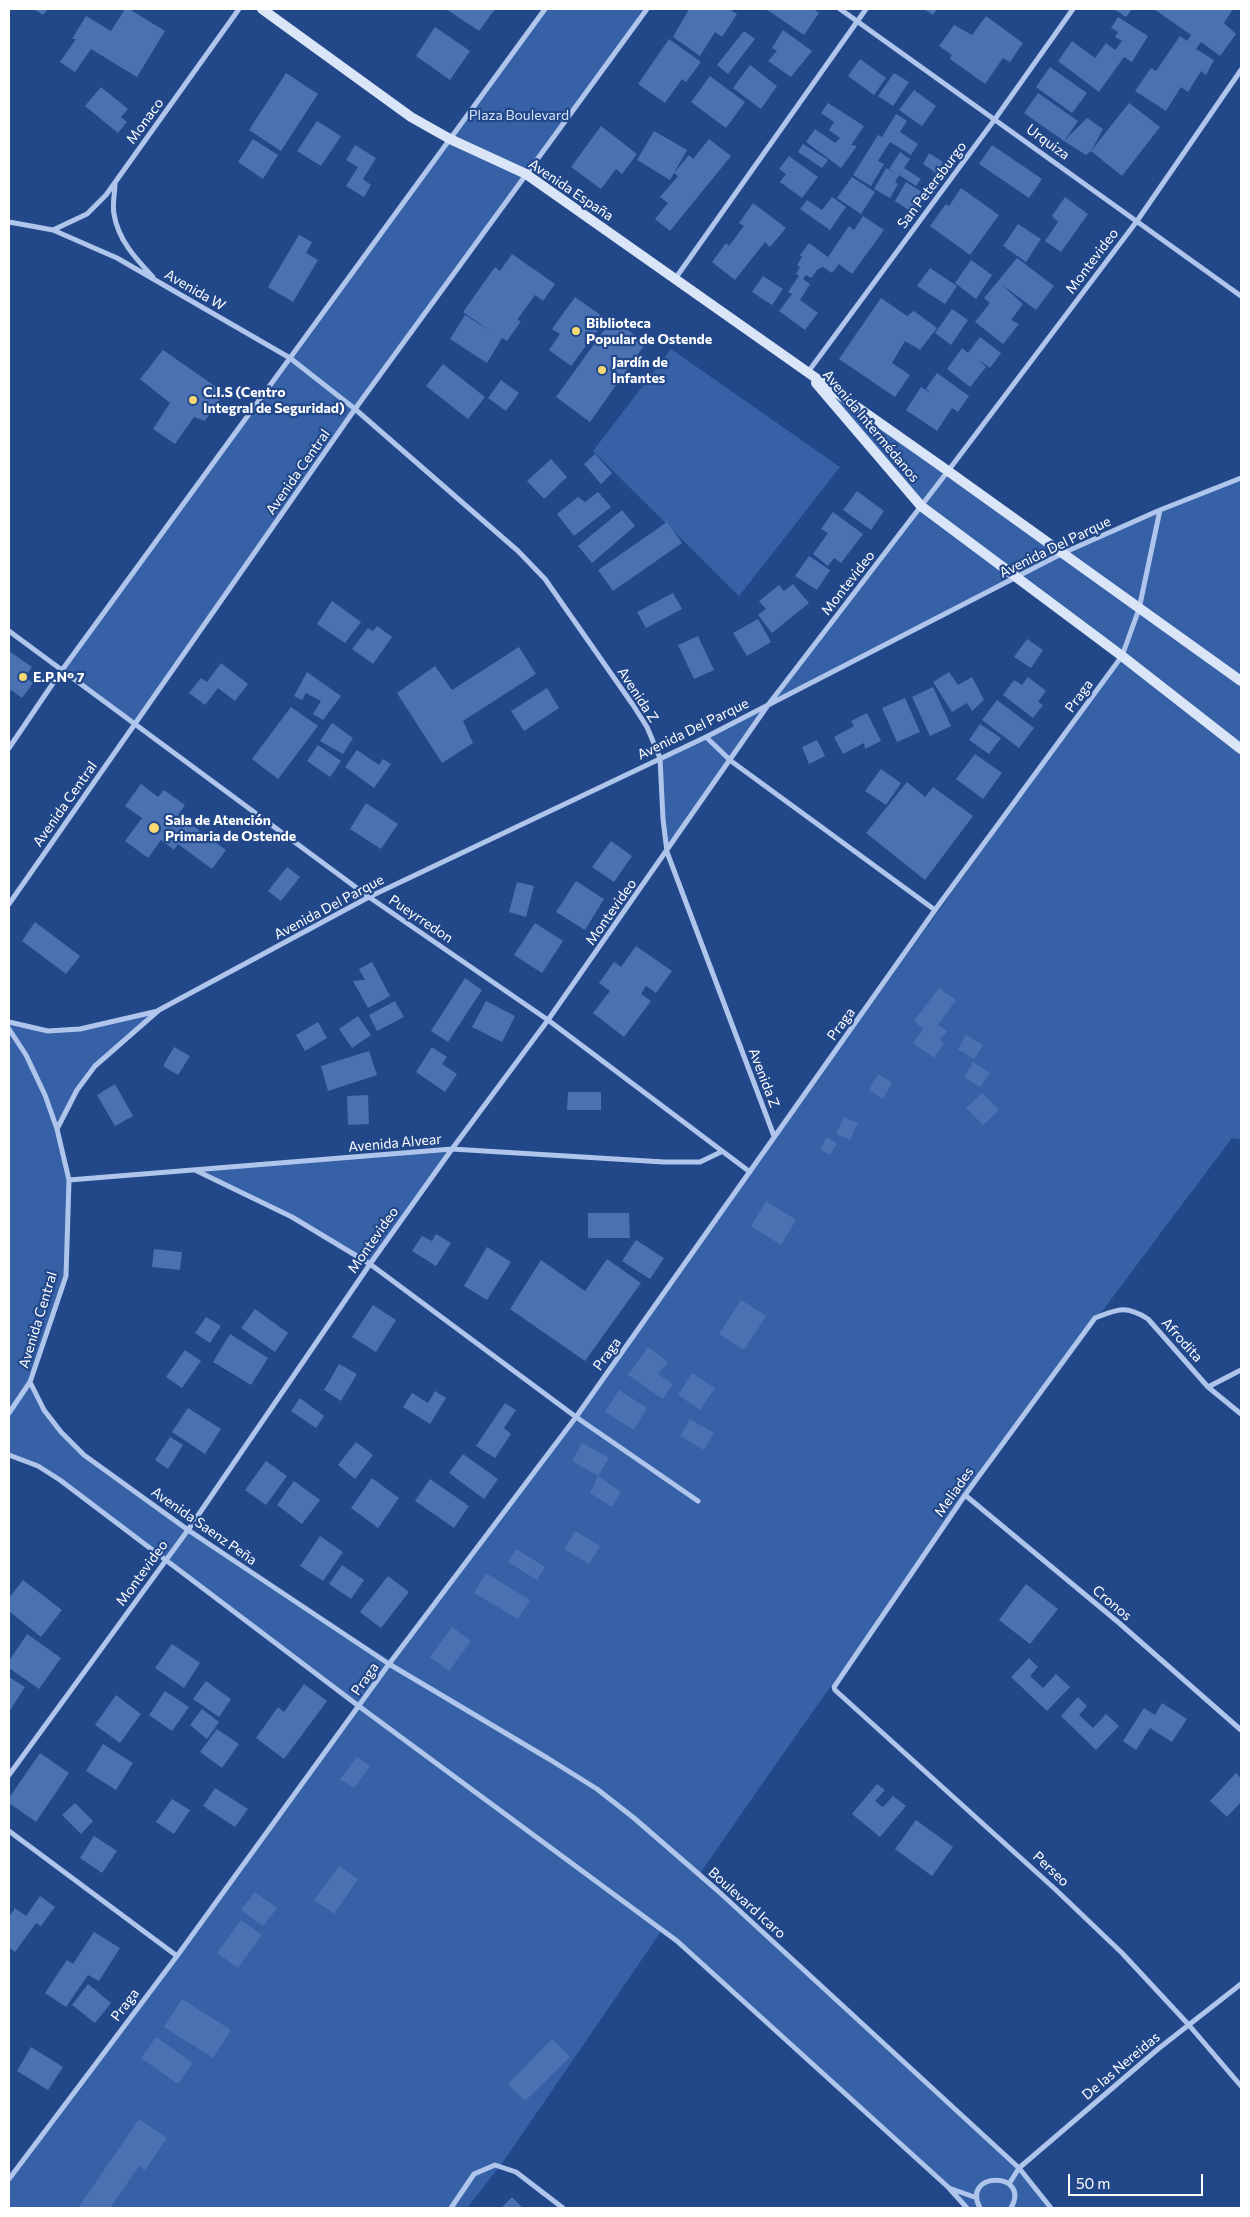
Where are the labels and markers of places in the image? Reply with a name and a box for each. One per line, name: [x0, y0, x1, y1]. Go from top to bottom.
place label: Biblioteca Popular de Ostende: [586, 315, 712, 348]
marker: Biblioteca Popular de Ostende: [570, 325, 582, 337]
place label: Jardín de Infantes: [612, 354, 668, 387]
marker: Jardín de Infantes: [596, 364, 608, 376]
place label: C.I.S (Centro Integral de Seguridad): [203, 384, 345, 417]
marker: C.I.S (Centro Integral de Seguridad): [187, 394, 199, 406]
place label: E.P.N° 7: [33, 669, 85, 685]
marker: E.P.N° 7: [17, 671, 29, 683]
place label: Sala de Atención Primaria de Ostende: [165, 812, 296, 844]
marker: Sala de Atención Primaria de Ostende: [147, 821, 161, 835]

